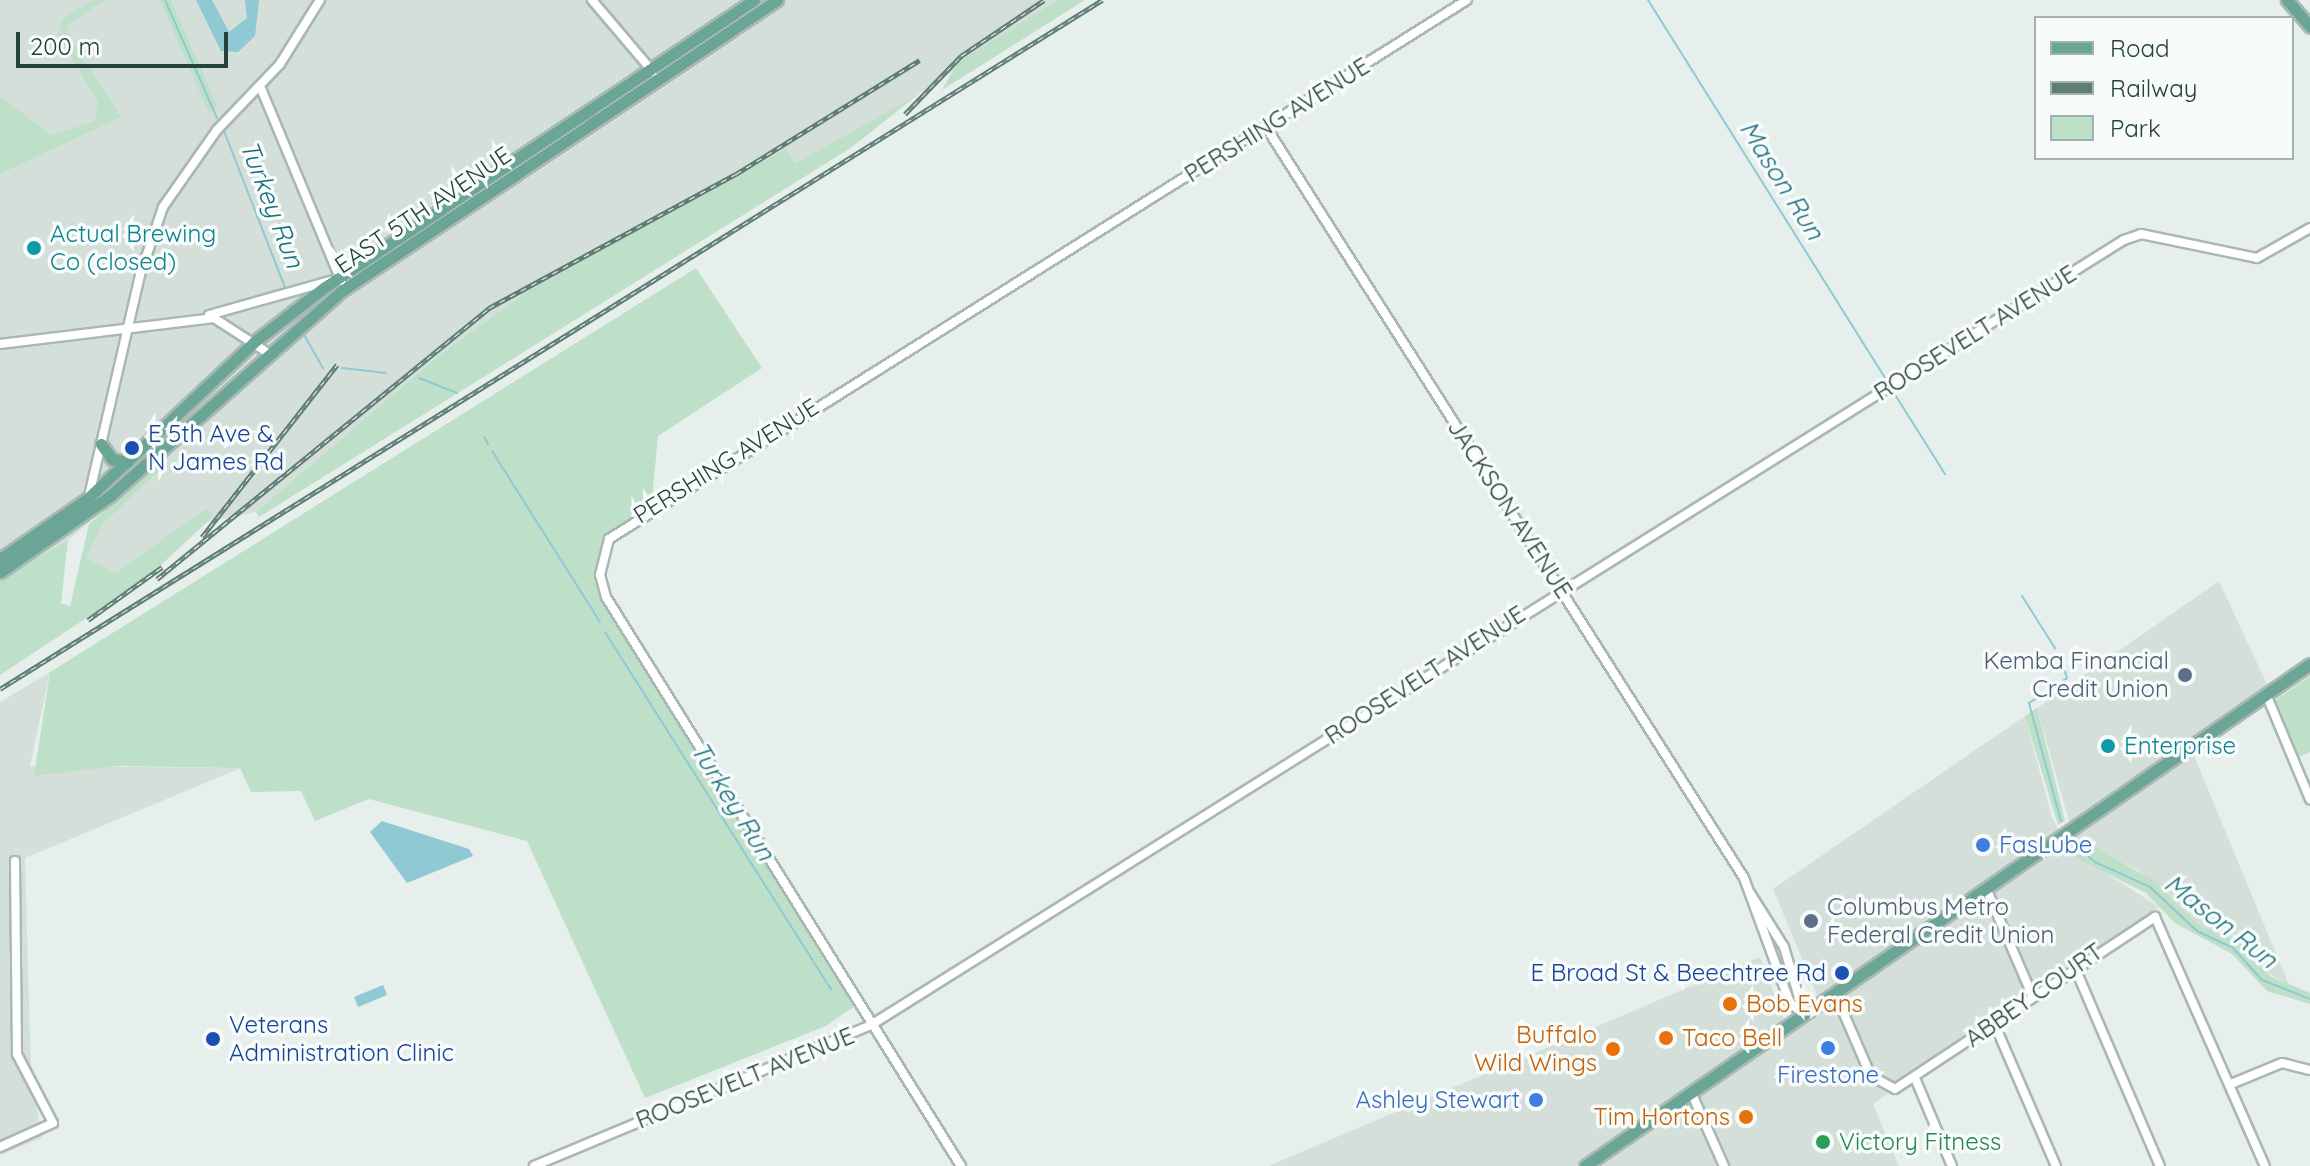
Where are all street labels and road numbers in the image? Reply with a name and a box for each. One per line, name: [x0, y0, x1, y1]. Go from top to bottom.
street label: PERSHING AVENUE: [1179, 51, 1375, 189]
street label: EAST 5TH AVENUE: [329, 140, 517, 280]
street label: ROOSEVELT AVENUE: [1869, 259, 2081, 407]
street label: PERSHING AVENUE: [628, 392, 824, 530]
street label: JACKSON AVENUE: [1441, 414, 1579, 604]
street label: ROOSEVELT AVENUE: [1320, 600, 1530, 750]
street label: ABBEY COURT: [1959, 937, 2109, 1053]
street label: ROOSEVELT AVENUE: [632, 1021, 858, 1135]

